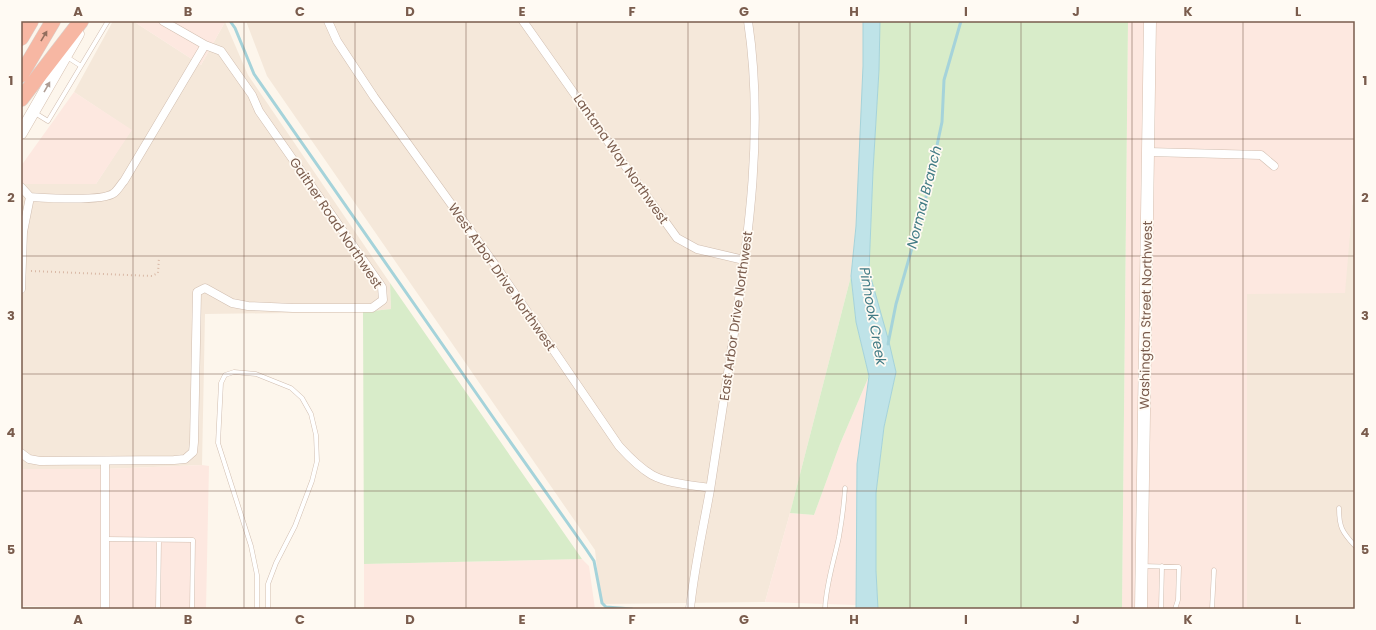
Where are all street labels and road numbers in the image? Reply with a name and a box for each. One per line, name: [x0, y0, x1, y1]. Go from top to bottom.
street label: Lantana Way Northwest: [569, 90, 673, 228]
street label: Gaither Road Northwest: [285, 154, 387, 293]
street label: West Arbor Drive Northwest: [444, 199, 561, 355]
street label: Washington Street Northwest: [1135, 220, 1157, 410]
street label: East Arbor Drive Northwest: [715, 230, 757, 402]

